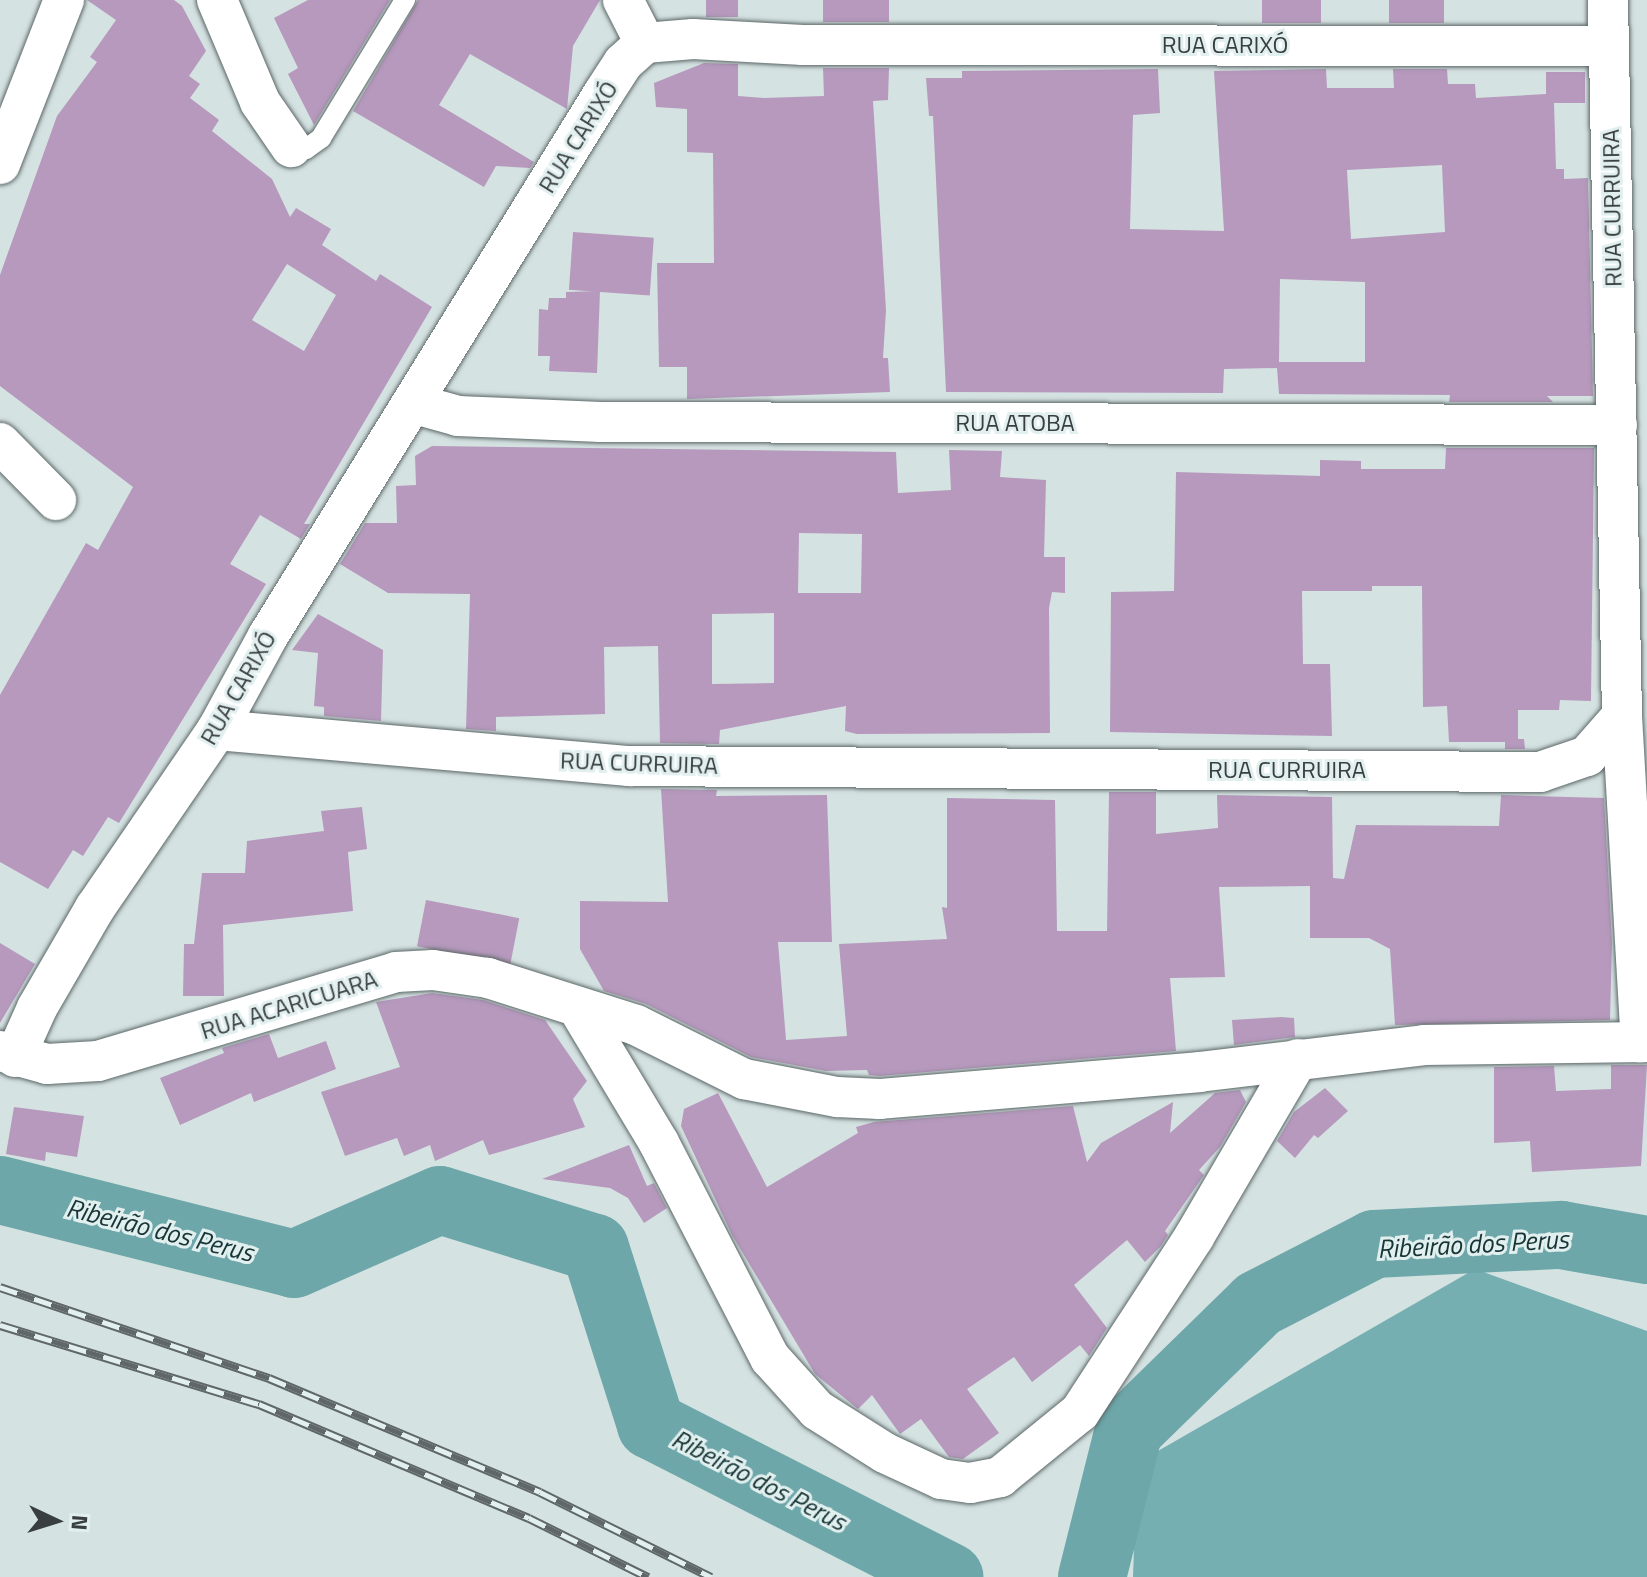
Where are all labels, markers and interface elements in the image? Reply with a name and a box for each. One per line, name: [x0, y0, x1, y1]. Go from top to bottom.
street label: RUA CARIXÓ: [1162, 31, 1288, 59]
street label: RUA CARIXÓ: [532, 76, 624, 198]
street label: RUA CURRUIRA: [1596, 129, 1628, 287]
street label: RUA ATOBA: [955, 409, 1075, 437]
street label: RUA CARIXÓ: [194, 626, 282, 750]
street label: RUA CURRUIRA: [560, 746, 718, 780]
street label: RUA CURRUIRA: [1208, 756, 1366, 784]
street label: RUA ACARICUARA: [197, 964, 381, 1046]
water label: Ribeirão dos Perus: [64, 1192, 256, 1268]
water label: Ribeirão dos Perus: [1377, 1223, 1569, 1265]
water label: Ribeirão dos Perus: [667, 1423, 851, 1537]
north arrow: [16, 1481, 96, 1561]
text: N: [62, 1514, 97, 1531]

